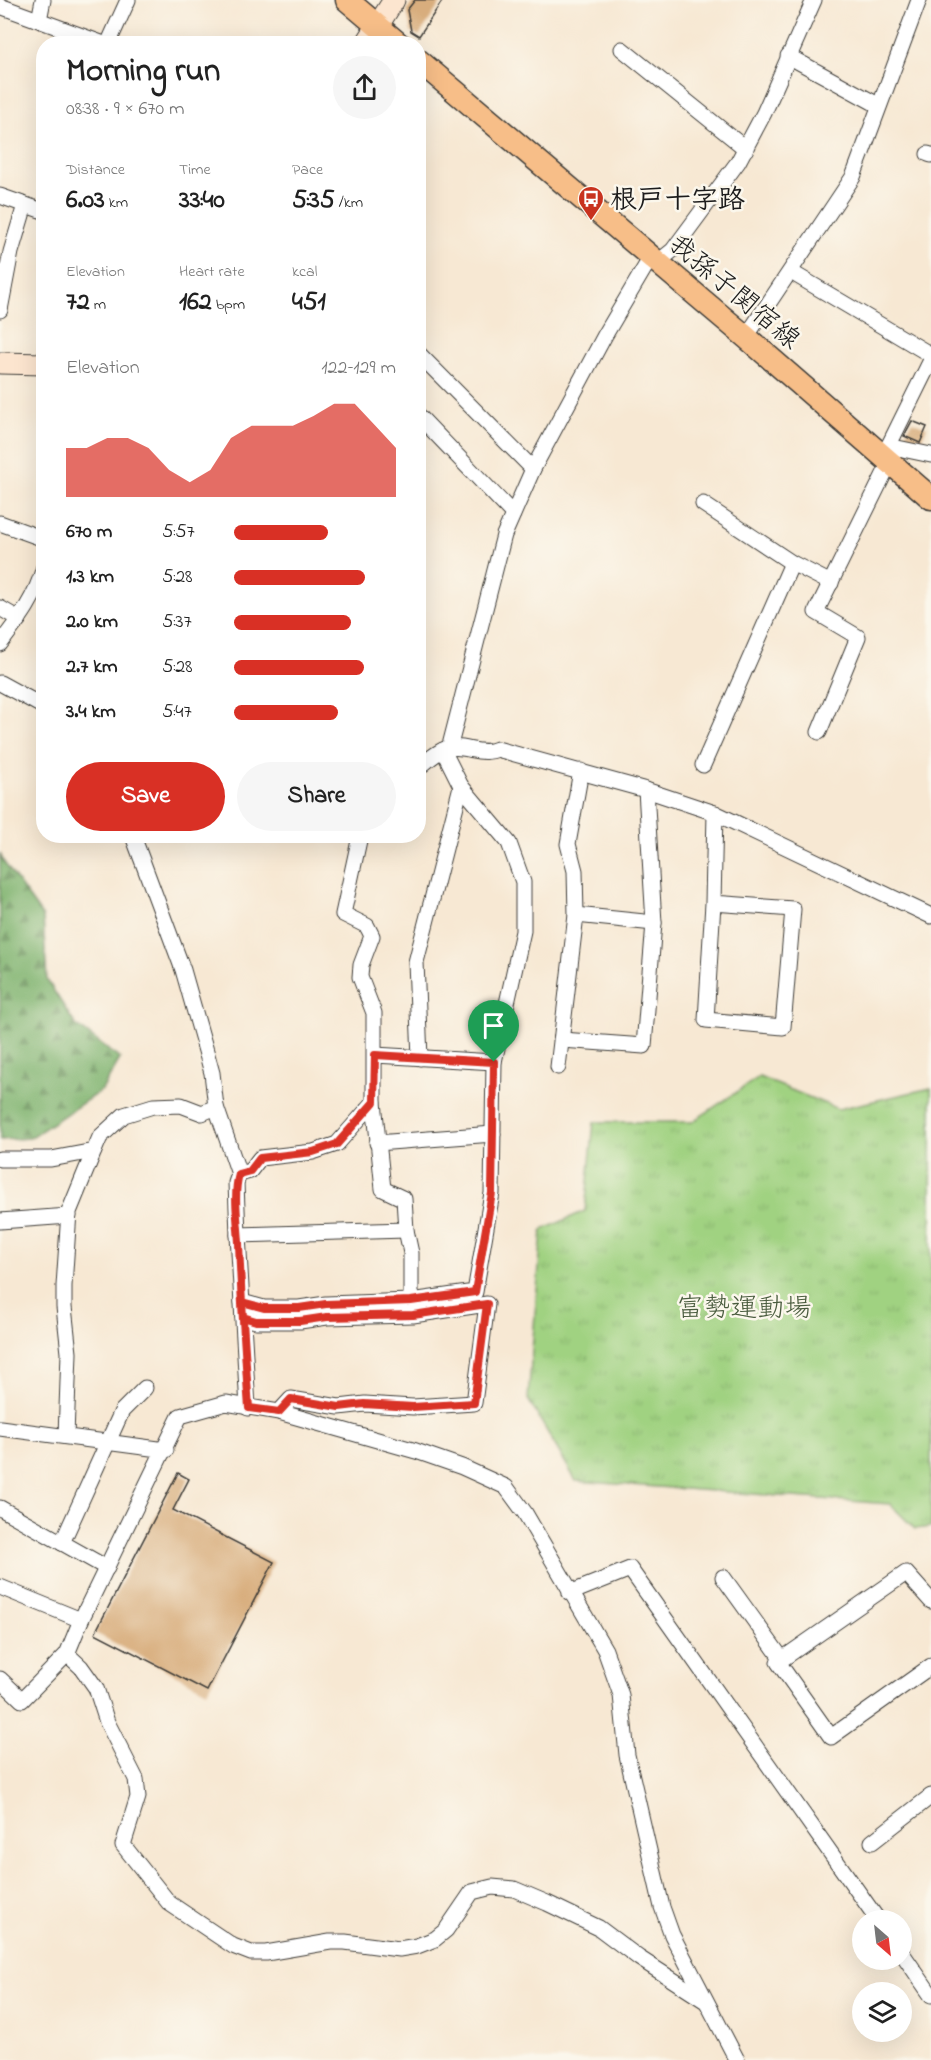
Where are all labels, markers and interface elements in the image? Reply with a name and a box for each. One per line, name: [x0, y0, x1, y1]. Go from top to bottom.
text: Morning run: [66, 48, 220, 96]
button: share: [333, 56, 396, 119]
text: 08:38 · 9 × 670 m: [66, 95, 185, 124]
text: Distance: [66, 158, 125, 182]
text: Time: [179, 158, 211, 182]
text: Pace: [292, 158, 323, 182]
text: 6.03: [66, 182, 105, 220]
text: 33:40: [179, 182, 225, 220]
text: 5:35: [292, 182, 335, 220]
place label: 根戸十字路: [610, 182, 745, 221]
bus stop icon: 根戸十字路: [576, 184, 606, 222]
text: km: [105, 191, 128, 215]
text: /km: [335, 191, 363, 215]
street label: 我孫子関宿線: [659, 226, 808, 360]
text: Elevation: [66, 260, 125, 284]
text: Heart rate: [179, 260, 245, 284]
text: kcal: [292, 260, 317, 284]
text: 72: [66, 284, 90, 322]
text: 162: [179, 284, 212, 322]
text: 451: [292, 284, 326, 322]
text: m: [90, 293, 106, 317]
text: bpm: [212, 293, 245, 317]
text: Elevation: [66, 354, 140, 383]
text: 122–129 m: [321, 354, 396, 383]
text: 670 m: [66, 518, 112, 547]
text: 5:57: [162, 518, 195, 547]
text: 1.3 km: [66, 563, 114, 592]
text: 5:28: [162, 563, 193, 592]
text: 2.0 km: [66, 608, 118, 637]
text: 5:37: [162, 608, 192, 637]
text: 2.7 km: [66, 653, 118, 682]
text: 5:28: [162, 653, 193, 682]
text: 3.4 km: [66, 698, 116, 727]
text: 5:47: [162, 698, 192, 727]
button: Save: [66, 762, 225, 831]
button: Share: [237, 762, 396, 831]
pin: [468, 1000, 519, 1062]
icon: arrive: [477, 1009, 510, 1042]
park label: 富勢運動場: [677, 1290, 812, 1329]
north arrow: [852, 1910, 912, 1970]
map controls: [852, 1910, 912, 2042]
button: layers: [852, 1982, 912, 2042]

